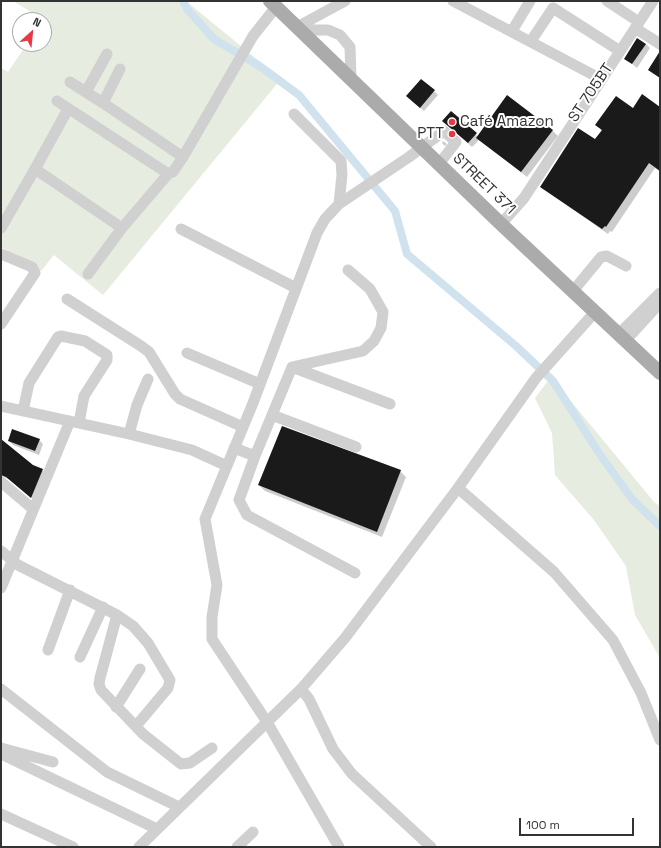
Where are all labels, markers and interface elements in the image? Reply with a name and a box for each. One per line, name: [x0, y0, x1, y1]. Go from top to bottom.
north arrow: [12, 12, 52, 52]
text: N: [31, 14, 43, 30]
street label: ST 705BT: [565, 60, 617, 126]
place label: Café Amazon: [460, 113, 554, 131]
marker: Café Amazon: [447, 117, 457, 127]
place label: PTT: [417, 125, 444, 143]
marker: PTT: [447, 129, 457, 139]
street label: STREET 371: [449, 150, 519, 218]
scale bar: [521, 810, 636, 836]
text: 100 m: [526, 817, 560, 833]

